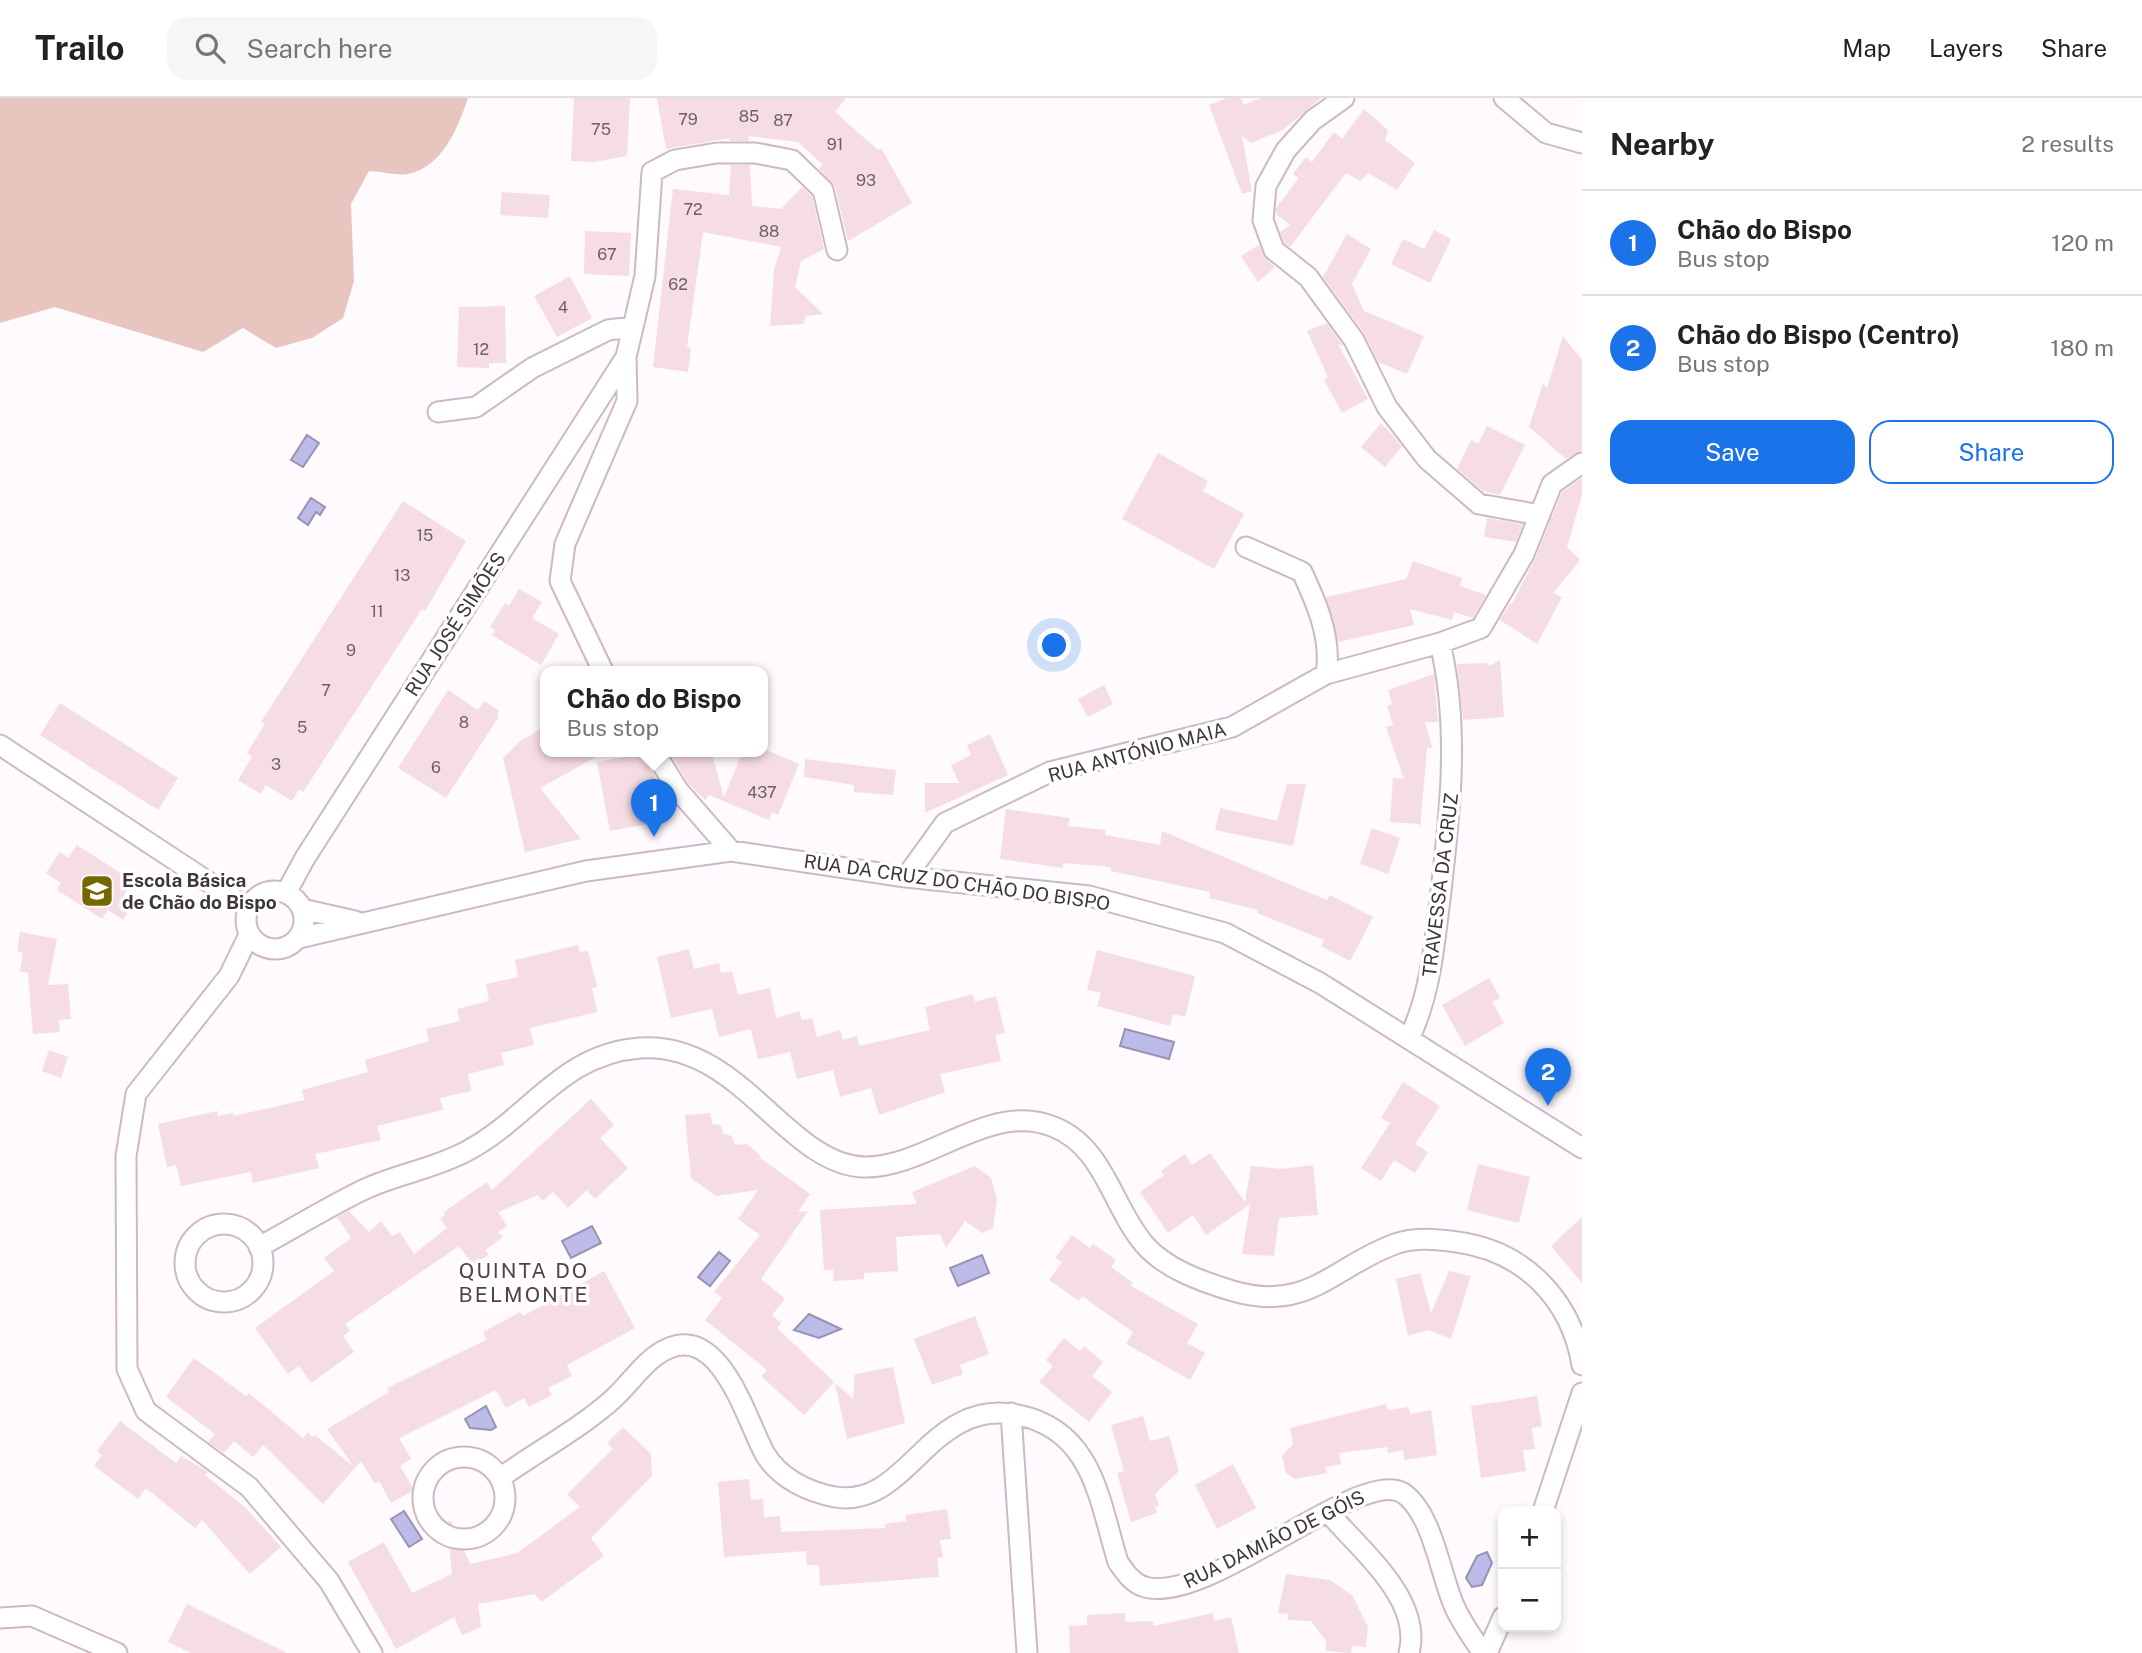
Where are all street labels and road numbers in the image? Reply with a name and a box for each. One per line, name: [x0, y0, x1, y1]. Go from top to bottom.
street label: RUA JOSÉ SIMÕES: [400, 548, 510, 700]
street label: RUA ANTÓNIO MAIA: [1045, 718, 1229, 786]
street label: TRAVESSA DA CRUZ: [1418, 792, 1462, 978]
street label: RUA DA CRUZ DO CHÃO DO BISPO: [802, 850, 1112, 914]
street label: RUA DAMIÃO DE GÓIS: [1180, 1486, 1368, 1592]

